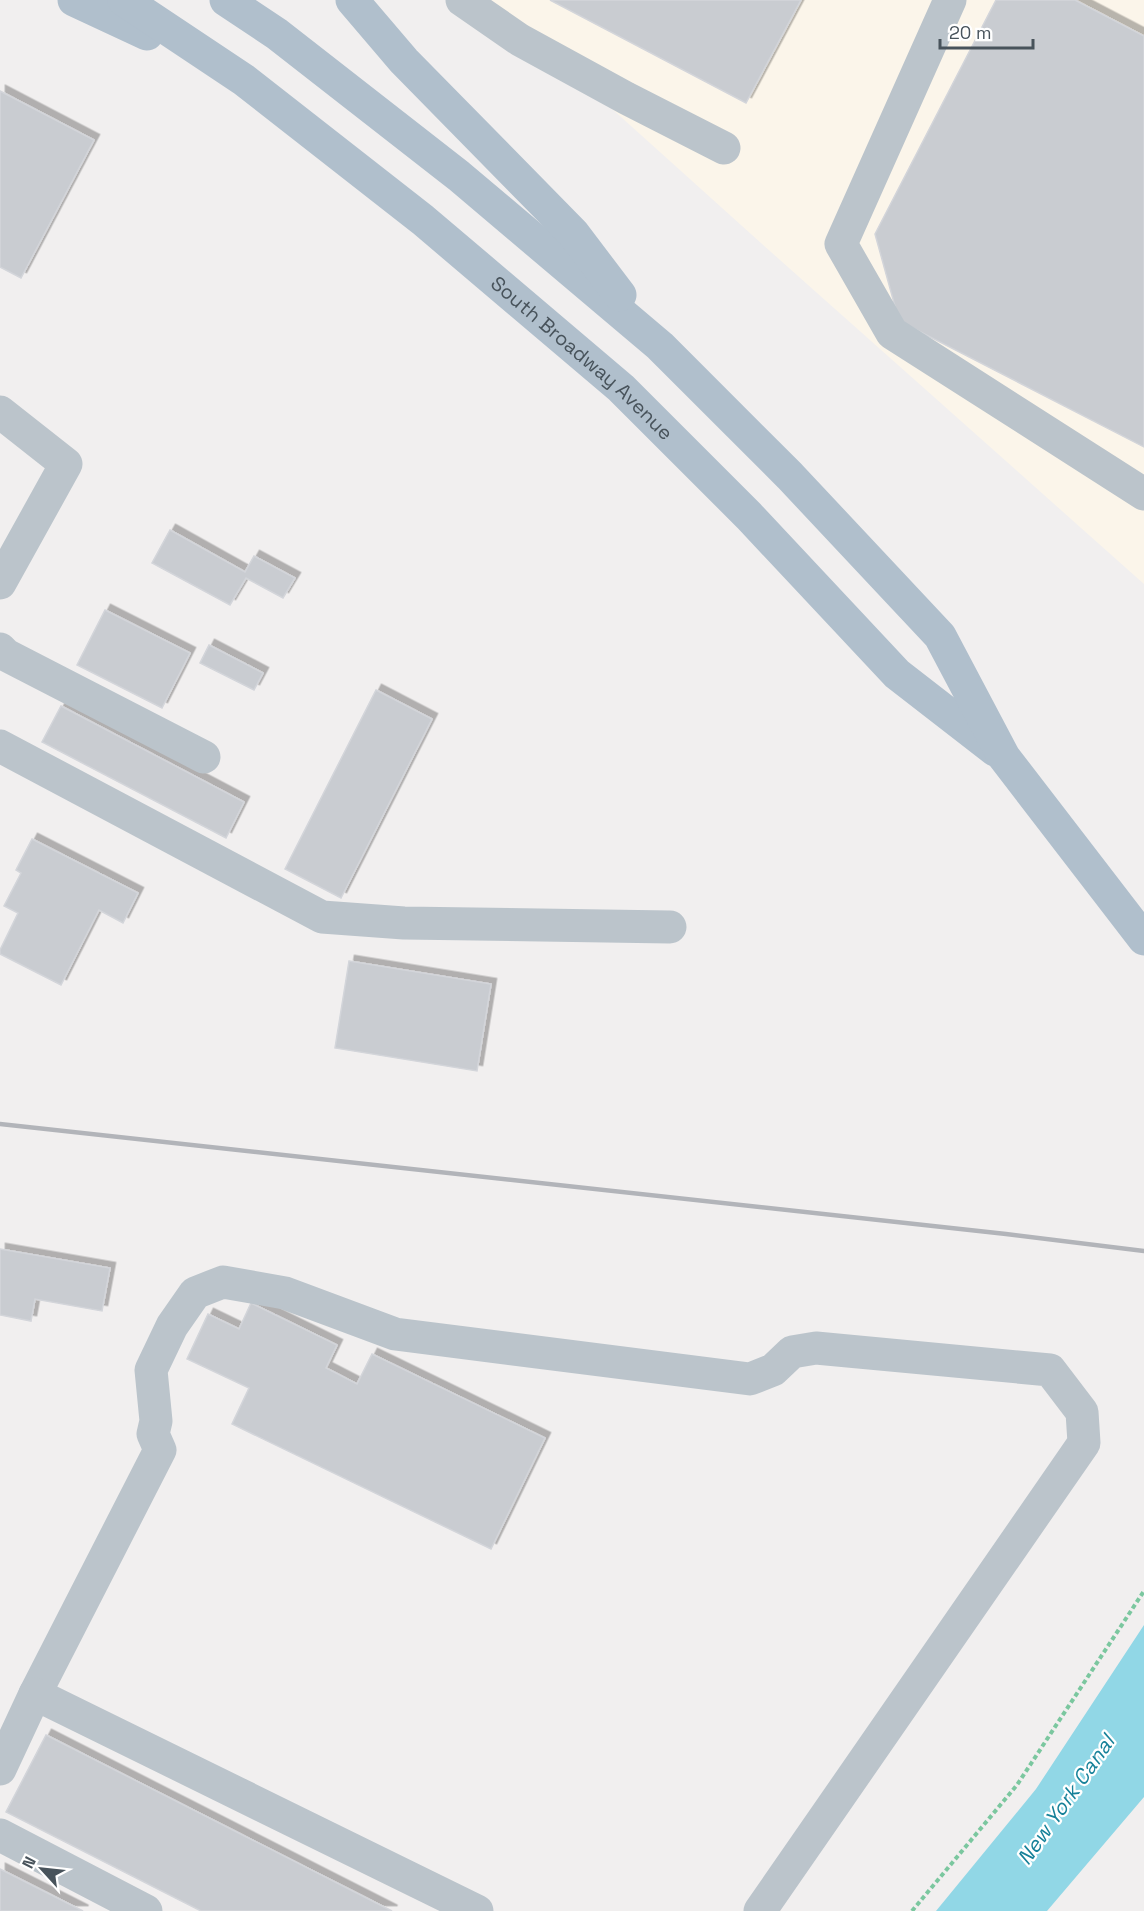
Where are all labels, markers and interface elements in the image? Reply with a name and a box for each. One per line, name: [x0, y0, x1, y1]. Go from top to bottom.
scale bar: [940, 12, 1033, 50]
text: 20 m: [949, 21, 992, 44]
street label: South Broadway Avenue: [485, 270, 679, 446]
water label: New York Canal: [1011, 1727, 1122, 1870]
north arrow: [12, 1839, 72, 1899]
text: N: [17, 1853, 41, 1872]

